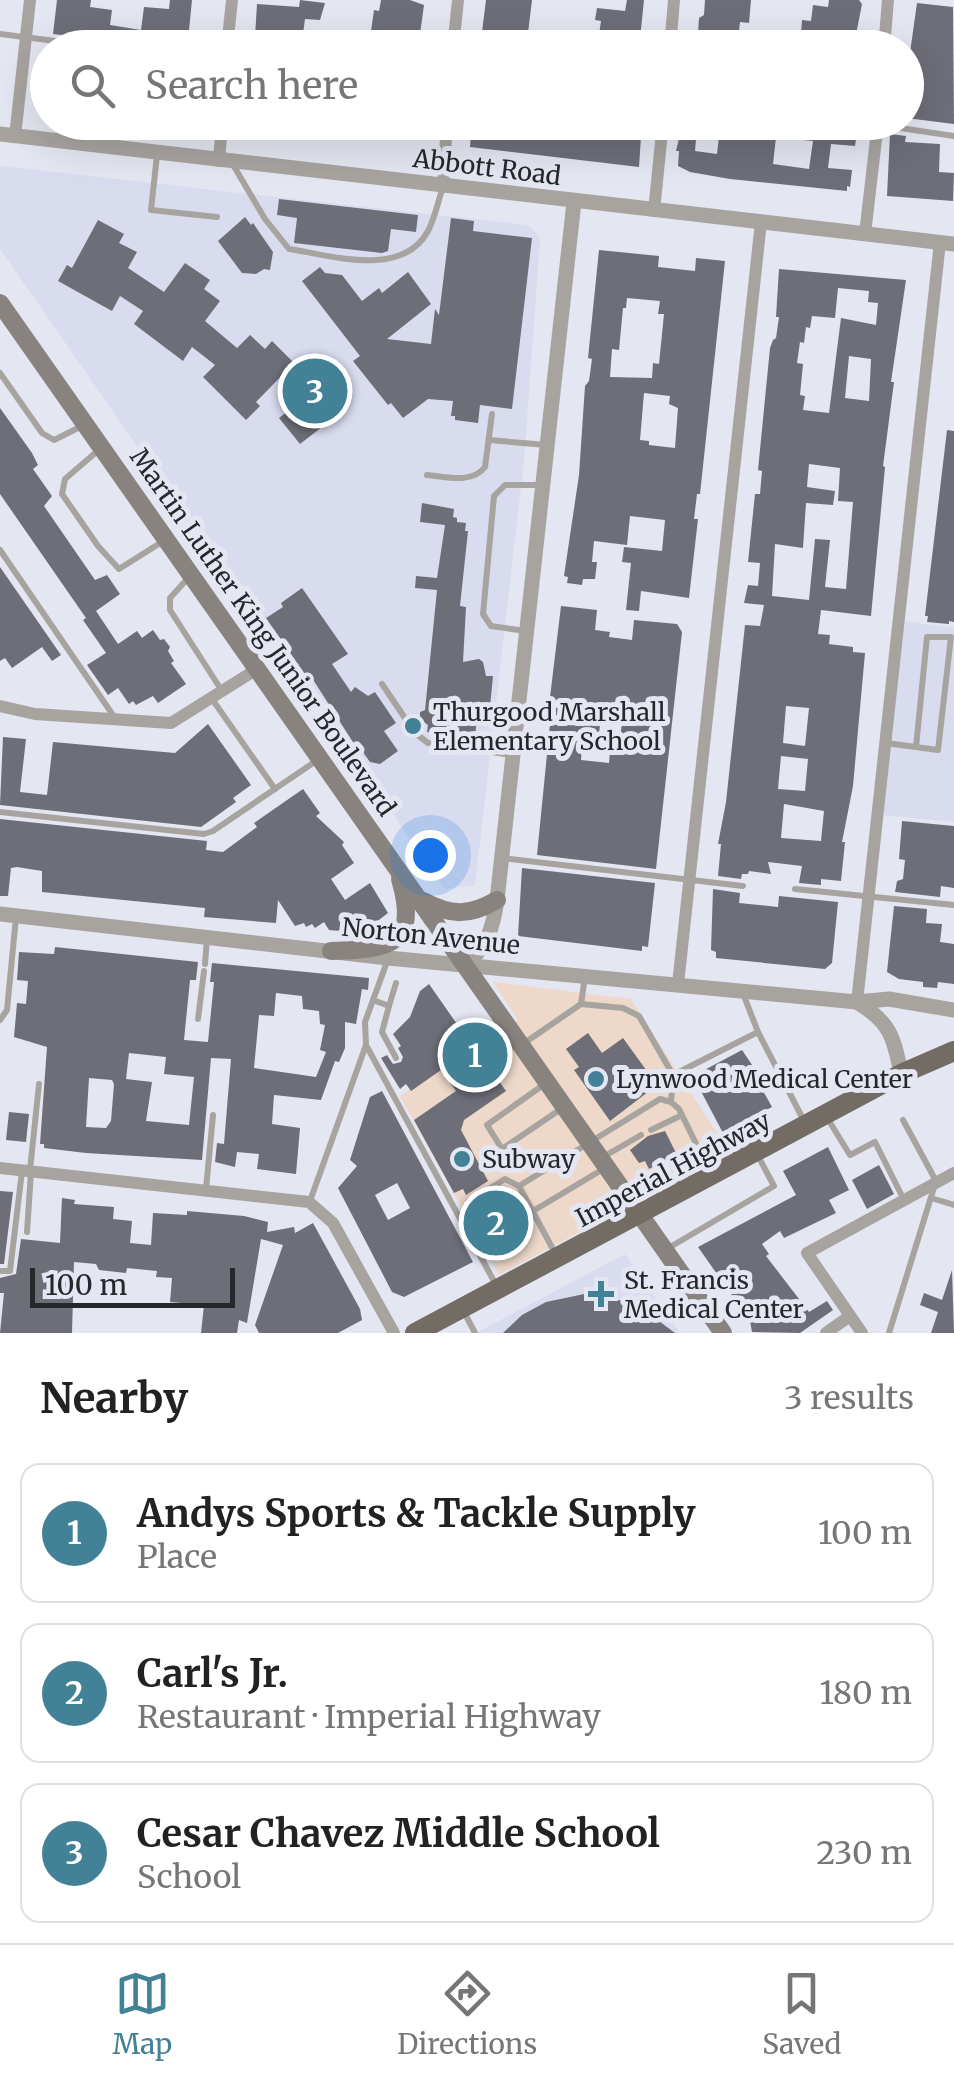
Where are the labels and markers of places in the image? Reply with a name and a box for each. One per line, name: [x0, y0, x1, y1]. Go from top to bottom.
pin: 3: [282, 354, 348, 428]
place label: Thurgood Marshall Elementary School: [433, 696, 666, 757]
marker: Thurgood Marshall Elementary School: [402, 715, 424, 737]
pin: 1: [442, 1018, 508, 1092]
place label: Lynwood Medical Center: [616, 1063, 913, 1095]
marker: Lynwood Medical Center: [585, 1068, 607, 1090]
place label: Subway: [482, 1143, 576, 1175]
marker: Subway: [451, 1148, 473, 1170]
pin: 2: [464, 1186, 528, 1260]
place label: St. Francis Medical Center: [624, 1264, 804, 1325]
marker: St. Francis Medical Center: [588, 1281, 614, 1307]

